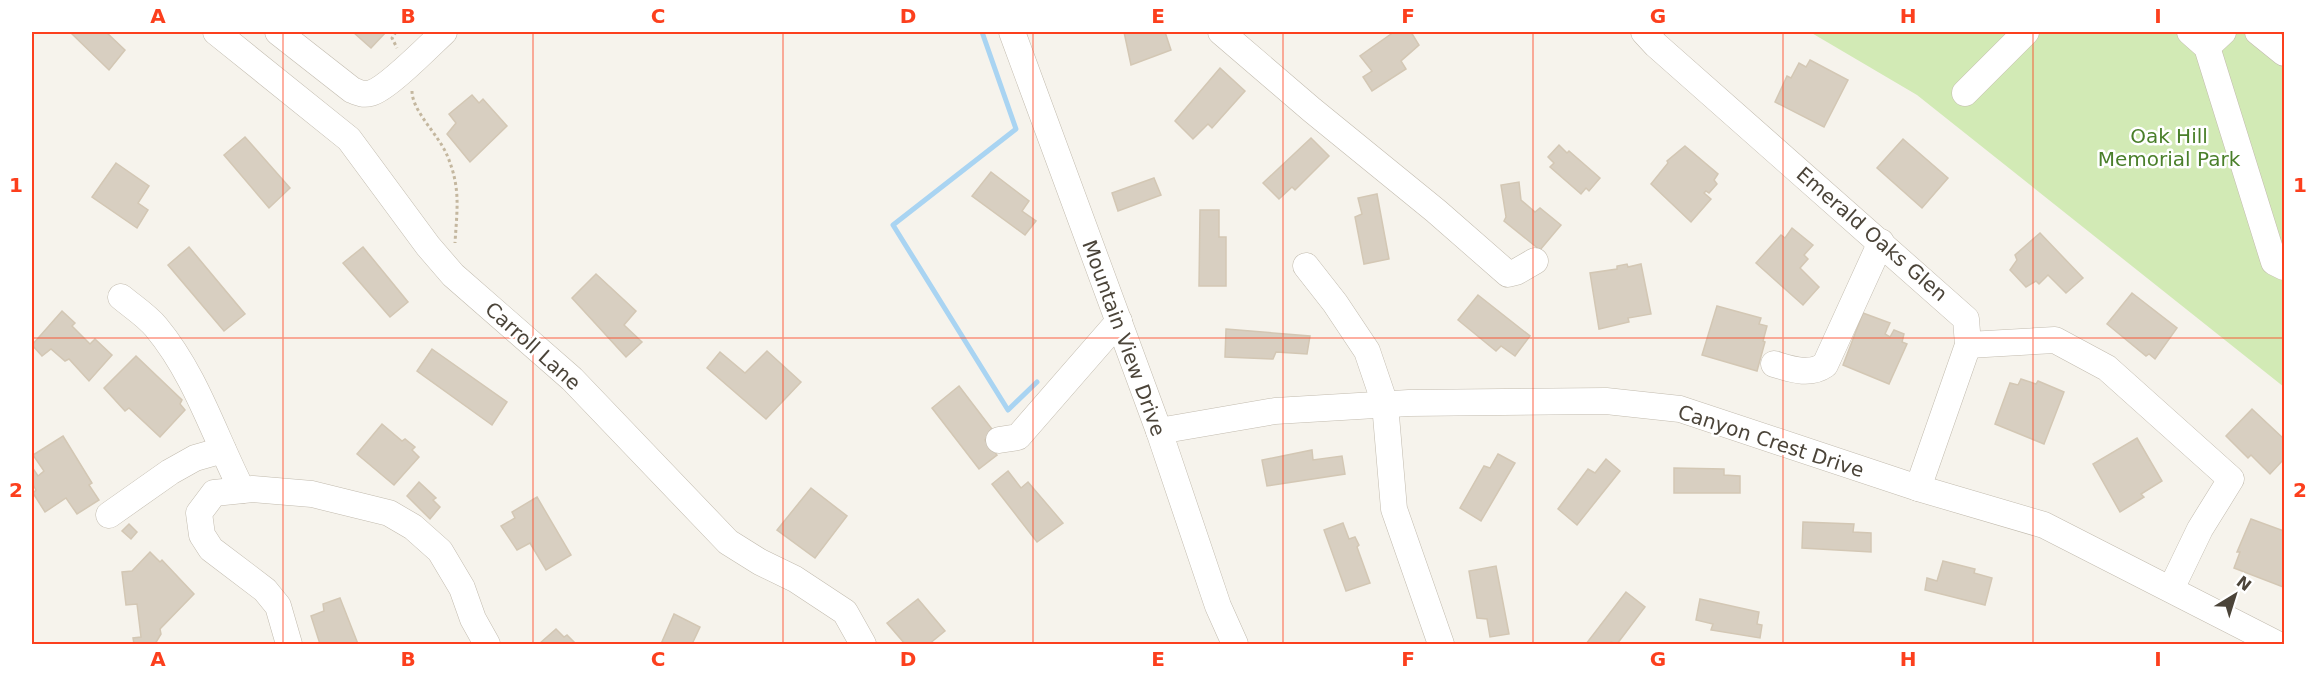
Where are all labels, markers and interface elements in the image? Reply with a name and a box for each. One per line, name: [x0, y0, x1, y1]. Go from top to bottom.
text: A: [150, 4, 166, 28]
text: B: [400, 4, 416, 28]
text: C: [651, 4, 665, 28]
text: D: [900, 4, 916, 28]
text: E: [1151, 4, 1165, 28]
text: F: [1401, 4, 1415, 28]
text: G: [1650, 4, 1666, 28]
text: H: [1900, 4, 1916, 28]
text: I: [2154, 4, 2162, 28]
park label: Oak Hill Memorial Park: [2098, 124, 2241, 171]
street label: Emerald Oaks Glen: [1792, 162, 1952, 306]
text: 1: [9, 173, 23, 197]
text: 1: [2293, 173, 2307, 197]
street label: Mountain View Drive: [1077, 237, 1171, 439]
street label: Carroll Lane: [480, 297, 586, 395]
street label: Canyon Crest Drive: [1675, 400, 1867, 482]
text: 2: [9, 478, 23, 502]
text: 2: [2293, 478, 2307, 502]
north arrow: [2205, 565, 2265, 625]
text: N: [2233, 572, 2255, 595]
text: A: [150, 647, 166, 671]
text: B: [400, 647, 416, 671]
text: C: [651, 647, 665, 671]
text: D: [900, 647, 916, 671]
text: E: [1151, 647, 1165, 671]
text: F: [1401, 647, 1415, 671]
text: G: [1650, 647, 1666, 671]
text: H: [1900, 647, 1916, 671]
text: I: [2154, 647, 2162, 671]

